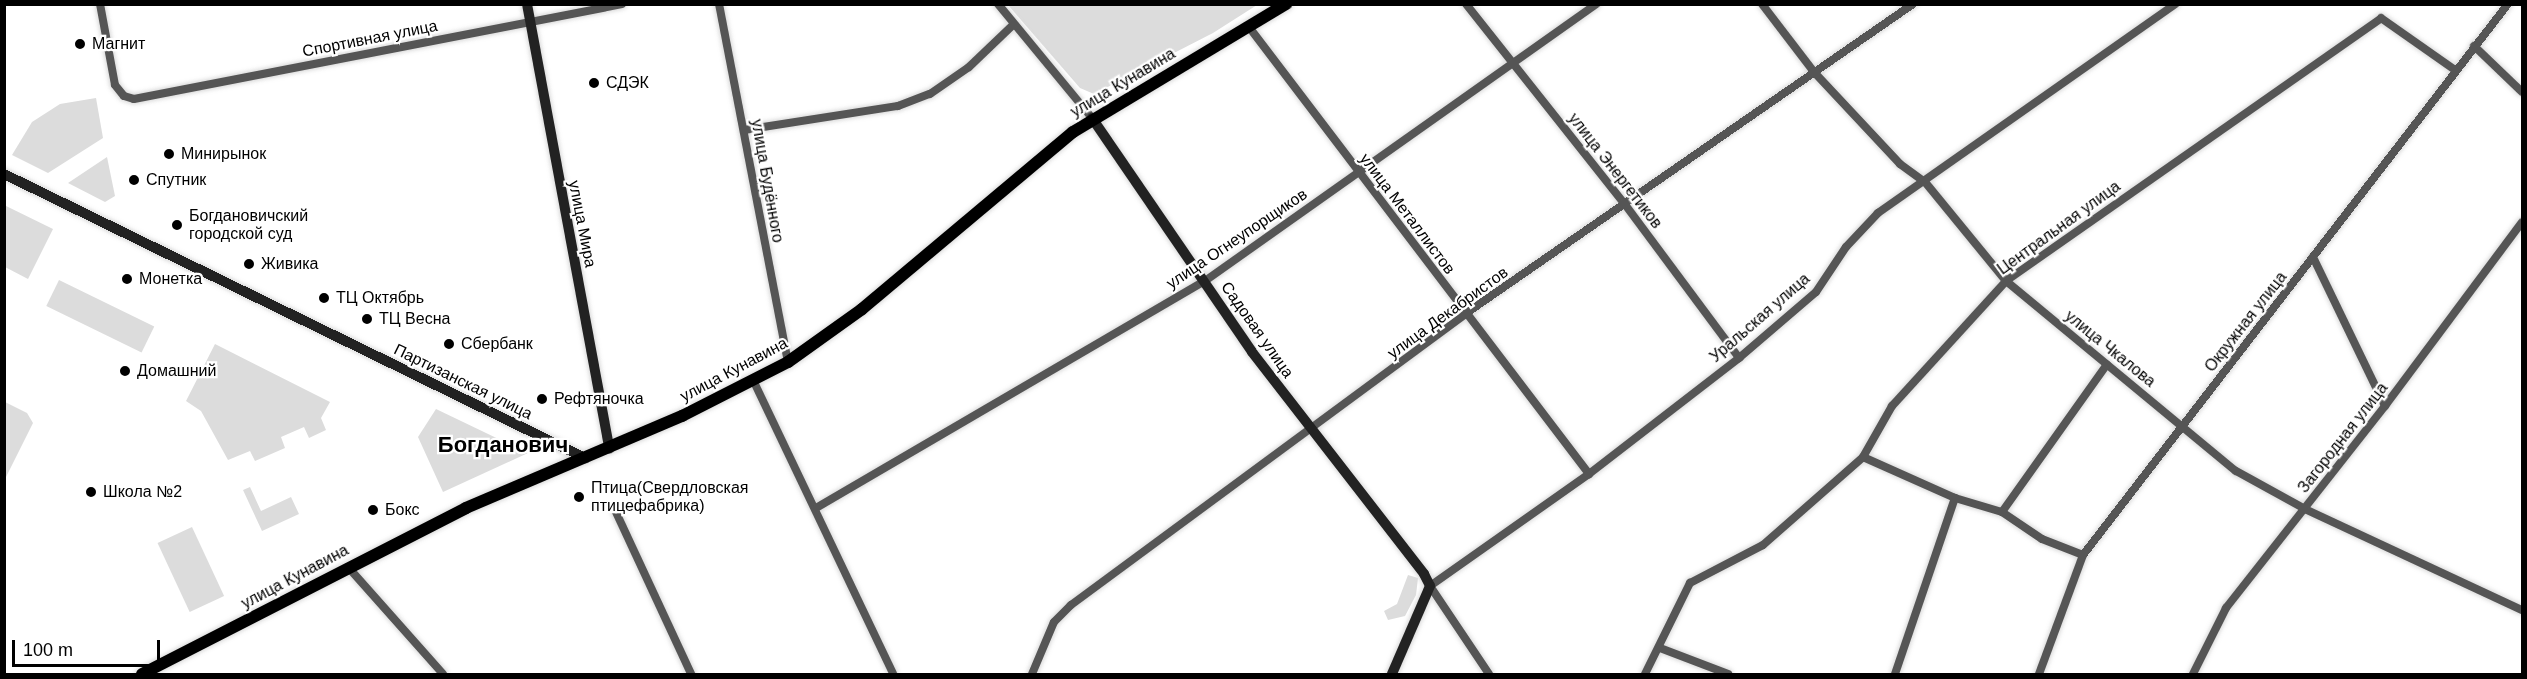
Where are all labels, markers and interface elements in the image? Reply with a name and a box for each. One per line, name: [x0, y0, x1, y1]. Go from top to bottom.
street label: Спортивная улица: [301, 16, 439, 62]
place label: Магнит: [92, 34, 145, 54]
marker: Магнит: [73, 37, 87, 51]
street label: улица Кунавина: [1067, 44, 1179, 122]
place label: СДЭК: [606, 73, 649, 93]
marker: СДЭК: [587, 76, 601, 90]
street label: улица Энергетиков: [1564, 109, 1666, 233]
street label: улица Будённого: [747, 118, 787, 244]
place label: Минирынок: [181, 144, 266, 164]
marker: Минирынок: [162, 147, 176, 161]
street label: улица Металлистов: [1355, 150, 1459, 278]
place label: Спутник: [146, 170, 206, 190]
marker: Спутник: [127, 173, 141, 187]
street label: Центральная улица: [1994, 177, 2124, 279]
street label: улица Мира: [564, 179, 600, 269]
street label: улица Огнеупорщиков: [1163, 185, 1311, 293]
place label: Богдановичский городской суд: [189, 206, 308, 244]
marker: Богдановичский городской суд: [170, 218, 184, 232]
place label: Живика: [261, 254, 318, 274]
marker: Живика: [242, 257, 256, 271]
street label: улица Декабристов: [1384, 263, 1512, 363]
street label: Окружная улица: [2201, 268, 2291, 376]
place label: Монетка: [139, 269, 202, 289]
street label: Уральская улица: [1706, 269, 1814, 367]
marker: Монетка: [120, 272, 134, 286]
street label: Садовая улица: [1217, 278, 1297, 382]
place label: ТЦ Октябрь: [336, 288, 424, 308]
marker: ТЦ Октябрь: [317, 291, 331, 305]
street label: улица Чкалова: [2061, 307, 2159, 391]
place label: ТЦ Весна: [379, 309, 450, 329]
marker: ТЦ Весна: [360, 312, 374, 326]
place label: Сбербанк: [461, 334, 533, 354]
street label: улица Кунавина: [677, 334, 791, 406]
marker: Сбербанк: [442, 337, 456, 351]
street label: Партизанская улица: [391, 340, 535, 424]
place label: Домашний: [137, 361, 216, 381]
marker: Домашний: [118, 364, 132, 378]
street label: Загородная улица: [2294, 379, 2392, 497]
place label: Рефтяночка: [554, 389, 644, 409]
marker: Рефтяночка: [535, 392, 549, 406]
district label: Богданович: [438, 432, 568, 458]
place label: Птица(Свердловская птицефабрика): [591, 478, 748, 516]
place label: Школа №2: [103, 482, 182, 502]
marker: Школа №2: [84, 485, 98, 499]
marker: Птица(Свердловская птицефабрика): [572, 490, 586, 504]
place label: Бокс: [385, 500, 420, 520]
marker: Бокс: [366, 503, 380, 517]
street label: улица Кунавина: [238, 541, 352, 613]
scale bar: [15, 628, 164, 666]
text: 100 m: [23, 640, 73, 660]

